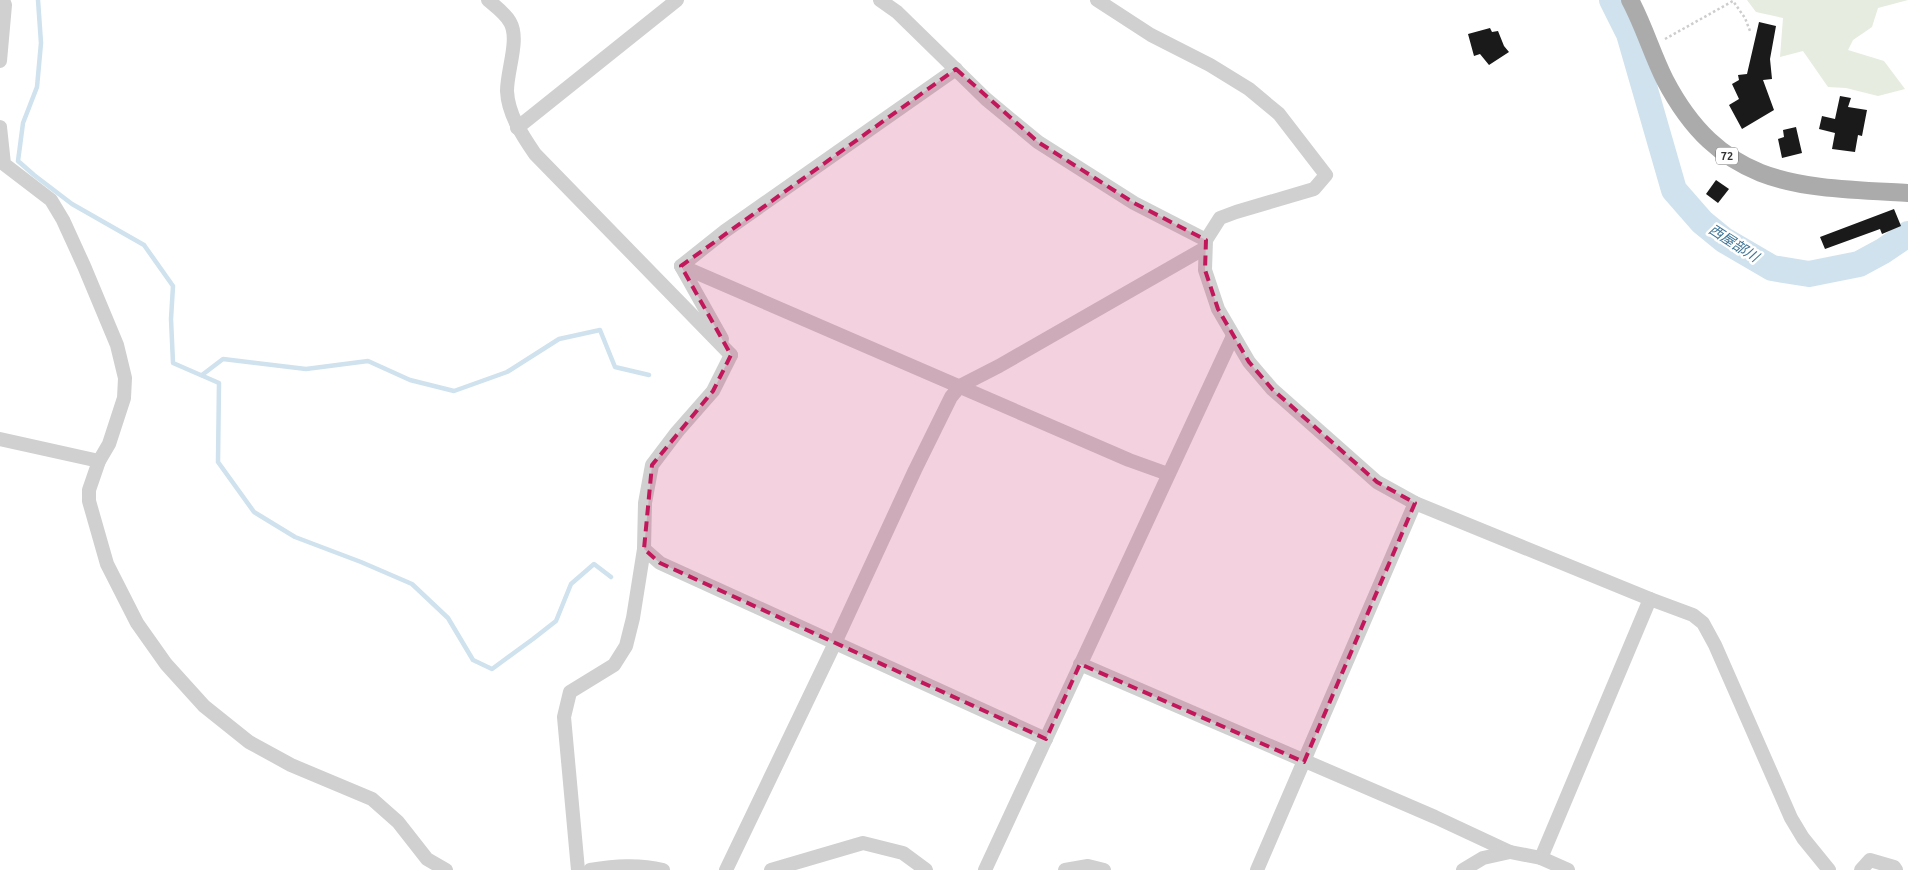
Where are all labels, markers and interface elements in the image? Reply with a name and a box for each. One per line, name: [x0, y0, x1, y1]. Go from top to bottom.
road number: 72: [1716, 148, 1738, 164]
water label: 西屋部川: [1706, 221, 1764, 266]

